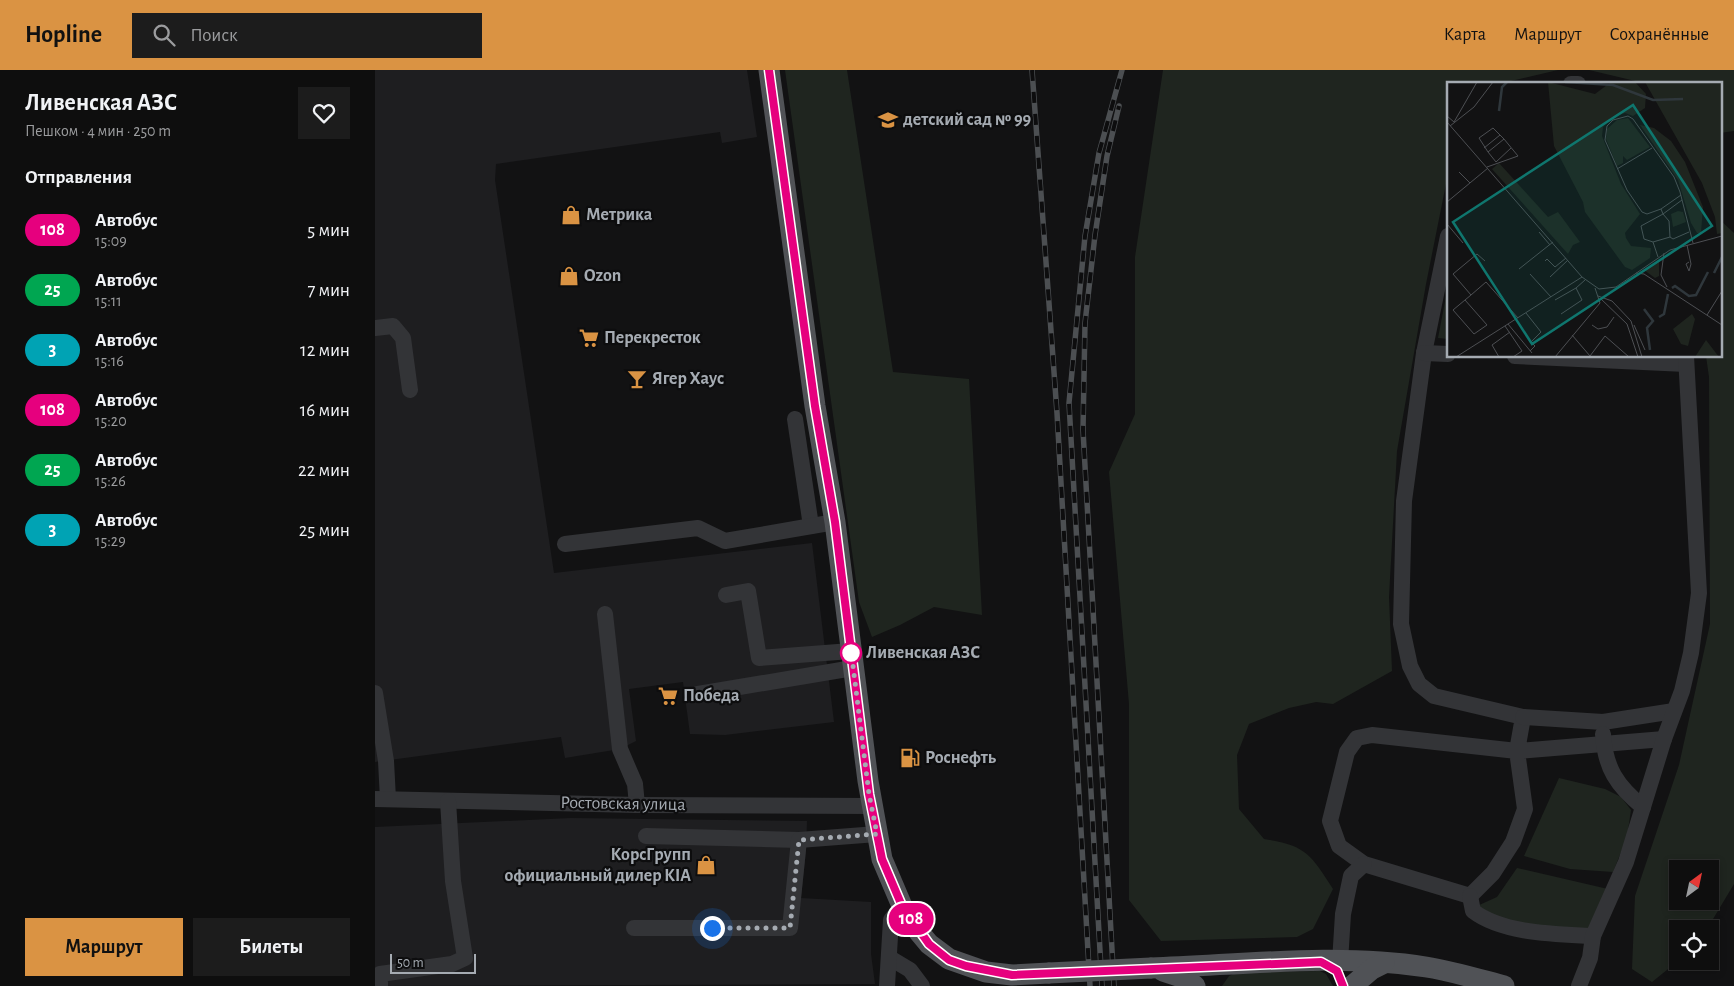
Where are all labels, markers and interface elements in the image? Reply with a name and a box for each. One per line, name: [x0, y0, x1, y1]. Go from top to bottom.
search box: [132, 13, 482, 58]
icon: search: [150, 21, 178, 49]
text: Hopline: [25, 23, 102, 47]
text: Поиск: [190, 26, 238, 45]
text: Карта: [1444, 26, 1486, 44]
text: Маршрут: [1514, 26, 1582, 44]
text: Сохранённые: [1610, 26, 1709, 44]
inset map: [1447, 82, 1721, 358]
button: heart: [298, 87, 350, 139]
text: Ливенская АЗС: [25, 91, 177, 115]
school or university icon: детский сад № 99: [877, 109, 899, 131]
place label: детский сад № 99: [903, 111, 1032, 129]
text: Пешком · 4 мин · 250 m: [25, 123, 171, 139]
text: Отправления: [25, 168, 132, 187]
shop icon: Метрика: [560, 204, 582, 226]
place label: Метрика: [586, 206, 653, 224]
text: Автобус: [95, 211, 158, 230]
text: 108: [40, 221, 65, 239]
text: 5 мин: [307, 221, 350, 240]
text: 15:09: [95, 233, 127, 249]
shop icon: Ozon: [558, 265, 580, 287]
place label: Ozon: [584, 267, 621, 285]
text: Автобус: [95, 271, 158, 290]
text: 25: [44, 281, 61, 299]
text: 7 мин: [307, 281, 350, 300]
text: 15:11: [95, 293, 122, 309]
supermarket icon: Перекресток: [578, 327, 600, 349]
place label: Перекресток: [604, 329, 701, 347]
text: Автобус: [95, 331, 158, 350]
text: 3: [49, 341, 56, 359]
text: 12 мин: [300, 341, 350, 360]
text: 15:16: [95, 353, 124, 369]
bar icon: Ягер Хаус: [626, 368, 648, 390]
place label: Ягер Хаус: [652, 370, 724, 388]
text: Автобус: [95, 391, 158, 410]
text: 108: [40, 401, 65, 419]
text: 16 мин: [300, 401, 350, 420]
text: 15:20: [95, 413, 127, 429]
text: Автобус: [95, 451, 158, 470]
text: 25: [44, 461, 61, 479]
text: 22 мин: [298, 461, 350, 480]
text: 15:26: [95, 473, 126, 489]
text: Автобус: [95, 511, 158, 530]
text: 3: [49, 521, 56, 539]
text: 25 мин: [299, 521, 350, 540]
text: 15:29: [95, 533, 126, 549]
marker: Ливенская АЗС: [840, 642, 862, 664]
place label: Ливенская АЗС: [866, 644, 980, 662]
supermarket icon: Победа: [657, 685, 679, 707]
place label: Победа: [683, 687, 740, 705]
fuel station icon: Роснефть: [899, 747, 921, 769]
place label: Роснефть: [925, 749, 997, 767]
street label: Ростовская улица: [560, 794, 686, 814]
place label: КорсГрупп официальный дилер KIA: [505, 846, 691, 885]
shop icon: КорсГрупп официальный дилер KIA: [695, 854, 717, 876]
north arrow: [1669, 860, 1719, 910]
map controls: [1669, 860, 1719, 970]
line badge: 108: [882, 903, 940, 935]
text: 108: [899, 910, 923, 928]
your location: [700, 916, 725, 941]
button: Маршрут: [25, 918, 183, 976]
button: Билеты: [193, 918, 350, 976]
button: locate: [1669, 920, 1719, 970]
scale bar: [390, 951, 476, 974]
text: 50 m: [397, 956, 424, 970]

